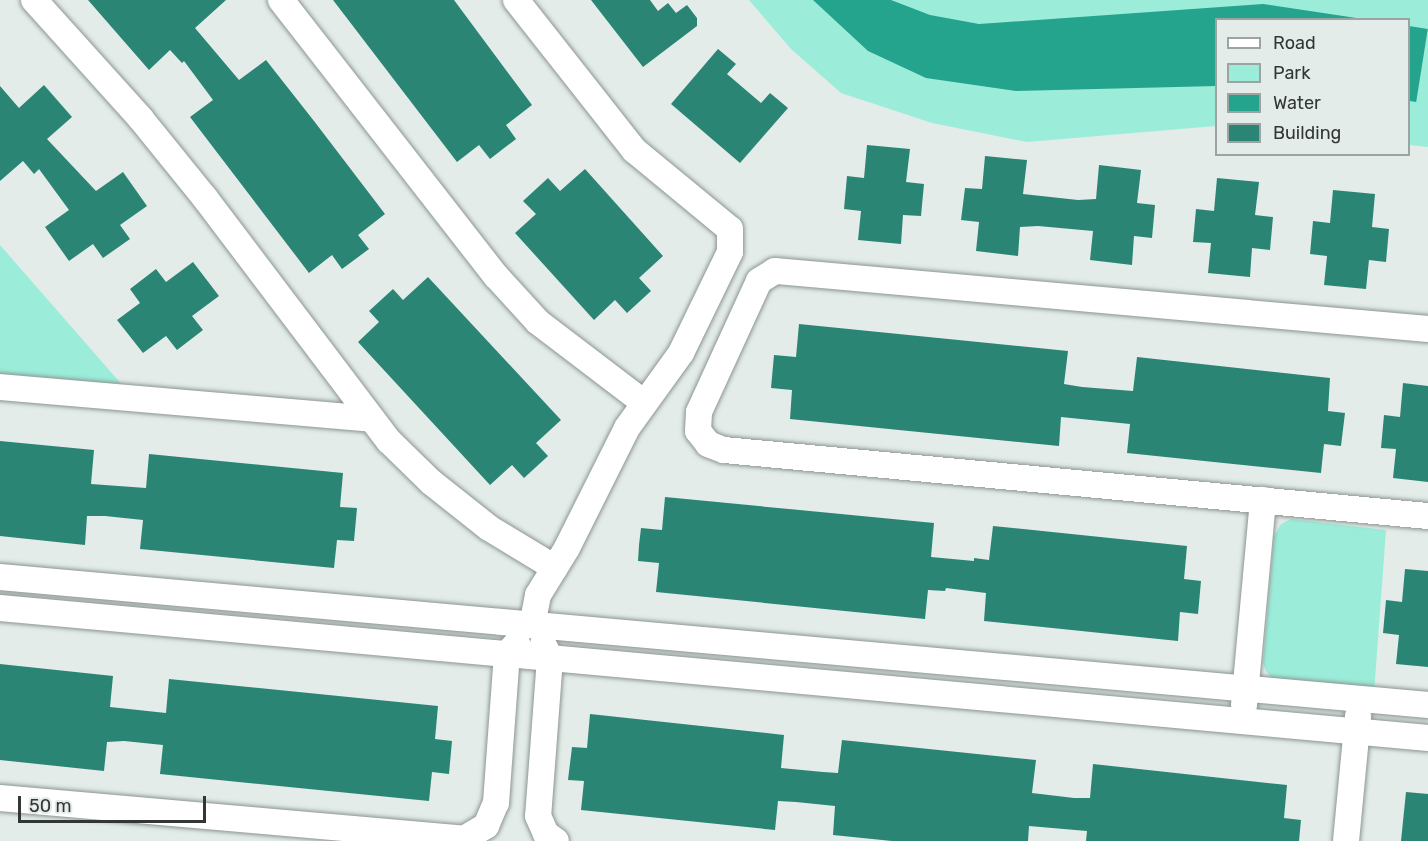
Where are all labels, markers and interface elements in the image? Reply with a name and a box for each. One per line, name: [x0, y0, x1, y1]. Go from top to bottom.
legend: [1215, 18, 1410, 156]
text: Road: [1273, 32, 1316, 54]
text: Park: [1273, 62, 1310, 84]
text: Water: [1273, 92, 1321, 114]
text: Building: [1273, 122, 1341, 144]
scale bar: [21, 784, 208, 822]
text: 50 m: [29, 795, 72, 817]

